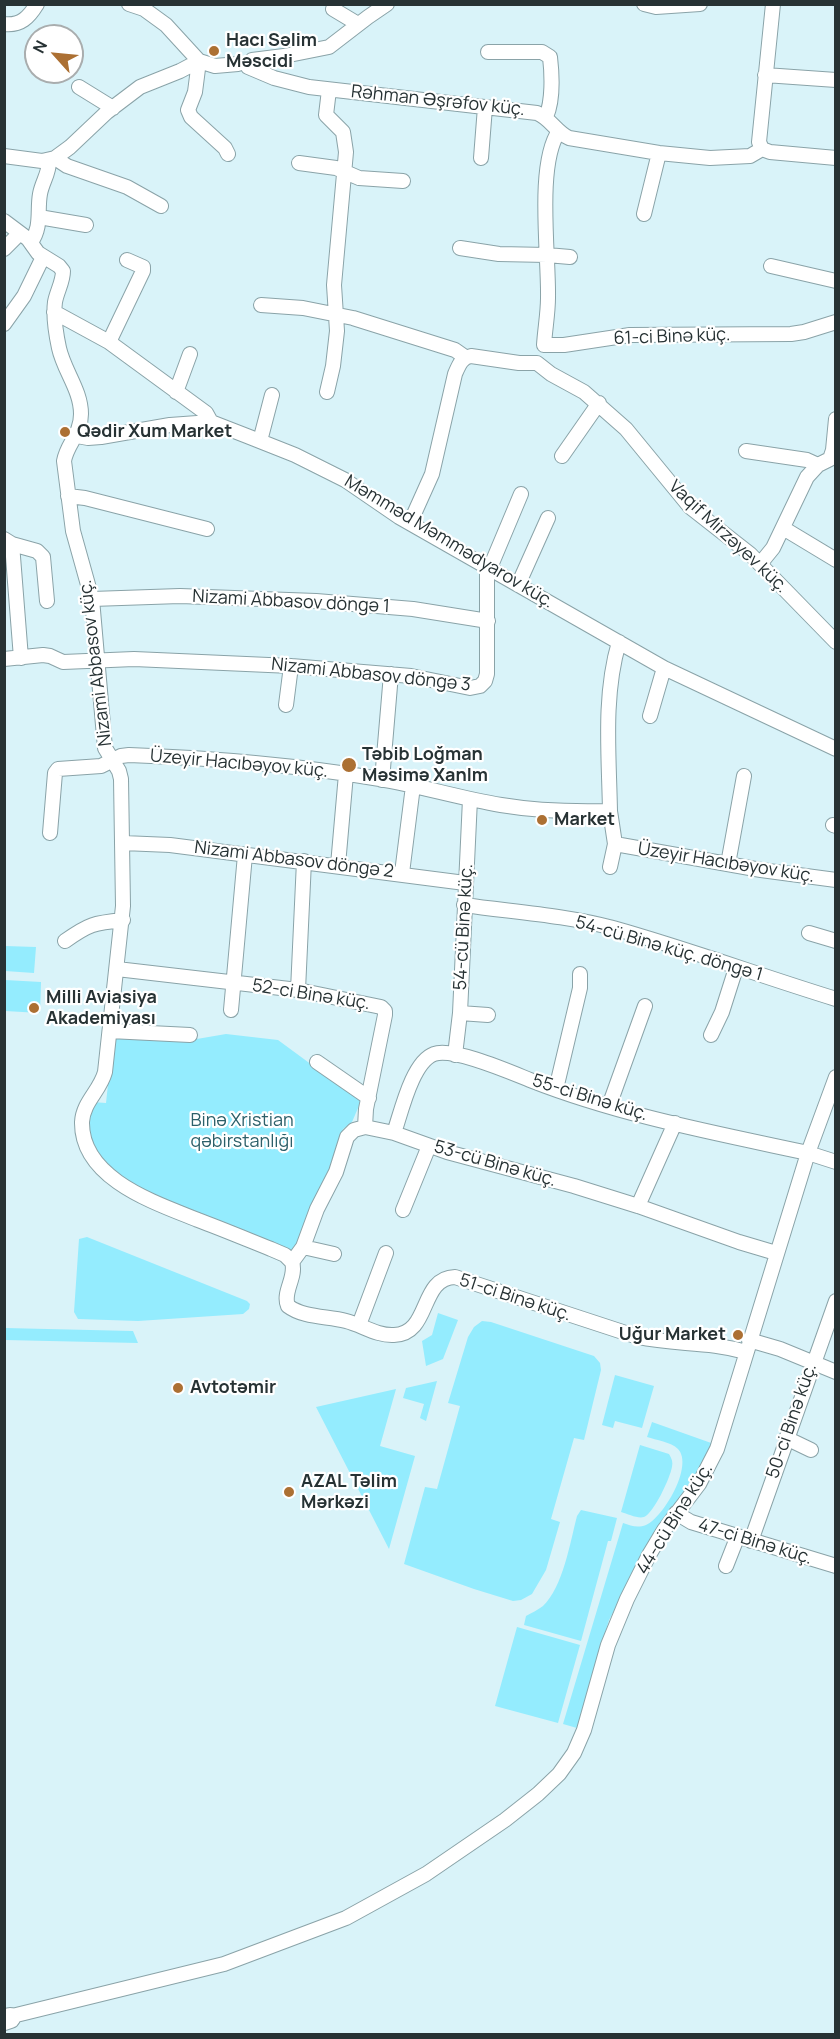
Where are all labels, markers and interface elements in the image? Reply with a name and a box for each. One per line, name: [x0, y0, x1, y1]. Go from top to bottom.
north arrow: [24, 24, 84, 84]
place label: Hacı Səlim Məscidi: [226, 30, 317, 72]
text: N: [27, 37, 52, 57]
marker: Hacı Səlim Məscidi: [207, 44, 221, 58]
street label: Rəhman Əşrəfov küç.: [350, 81, 526, 121]
street label: 61-ci Binə küç.: [613, 324, 731, 350]
place label: Qədir Xum Market: [77, 421, 232, 443]
marker: Qədir Xum Market: [58, 425, 72, 439]
street label: Məmməd Məmmədyarov küç.: [340, 471, 558, 613]
street label: Vaqif Mirzəyev küç.: [664, 476, 792, 598]
street label: Nizami Abbasov küç.: [75, 579, 117, 747]
street label: Nizami Abbasov döngə 1: [192, 586, 390, 618]
street label: Nizami Abbasov döngə 3: [270, 654, 472, 696]
place label: Təbib Loğman Məsimə Xanlm: [362, 744, 488, 786]
street label: Üzeyir Hacıbəyov küç.: [149, 745, 329, 783]
marker: Təbib Loğman Məsimə Xanlm: [340, 756, 358, 774]
place label: Market: [554, 809, 615, 831]
marker: Market: [535, 813, 549, 827]
street label: Nizami Abbasov döngə 2: [193, 837, 395, 883]
street label: Üzeyir Hacıbəyov küç.: [636, 838, 816, 888]
street label: 54-cü Binə küç.: [450, 863, 478, 991]
street label: 54-cü Binə küç. döngə 1: [573, 912, 765, 986]
street label: 52-ci Binə küç.: [251, 975, 371, 1015]
place label: Milli Aviasiya Akademiyası: [46, 987, 157, 1030]
marker: Milli Aviasiya Akademiyası: [27, 1001, 41, 1015]
street label: 55-ci Binə küç.: [530, 1070, 650, 1126]
park label: Binə Xristian qəbirstanlığı: [190, 1110, 294, 1152]
street label: 53-cü Binə küç.: [431, 1136, 559, 1192]
street label: 51-ci Binə küç.: [456, 1270, 574, 1326]
place label: Uğur Market: [619, 1324, 726, 1346]
marker: Uğur Market: [731, 1328, 745, 1342]
street label: 50-ci Binə küç.: [762, 1361, 822, 1481]
place label: Avtotəmir: [190, 1377, 276, 1399]
marker: Avtotəmir: [171, 1381, 185, 1395]
street label: 44-cü Binə küç.: [632, 1459, 718, 1579]
place label: AZAL Təlim Mərkəzi: [301, 1471, 397, 1514]
marker: AZAL Təlim Mərkəzi: [282, 1485, 296, 1499]
street label: 47-ci Binə küç.: [695, 1514, 815, 1570]

